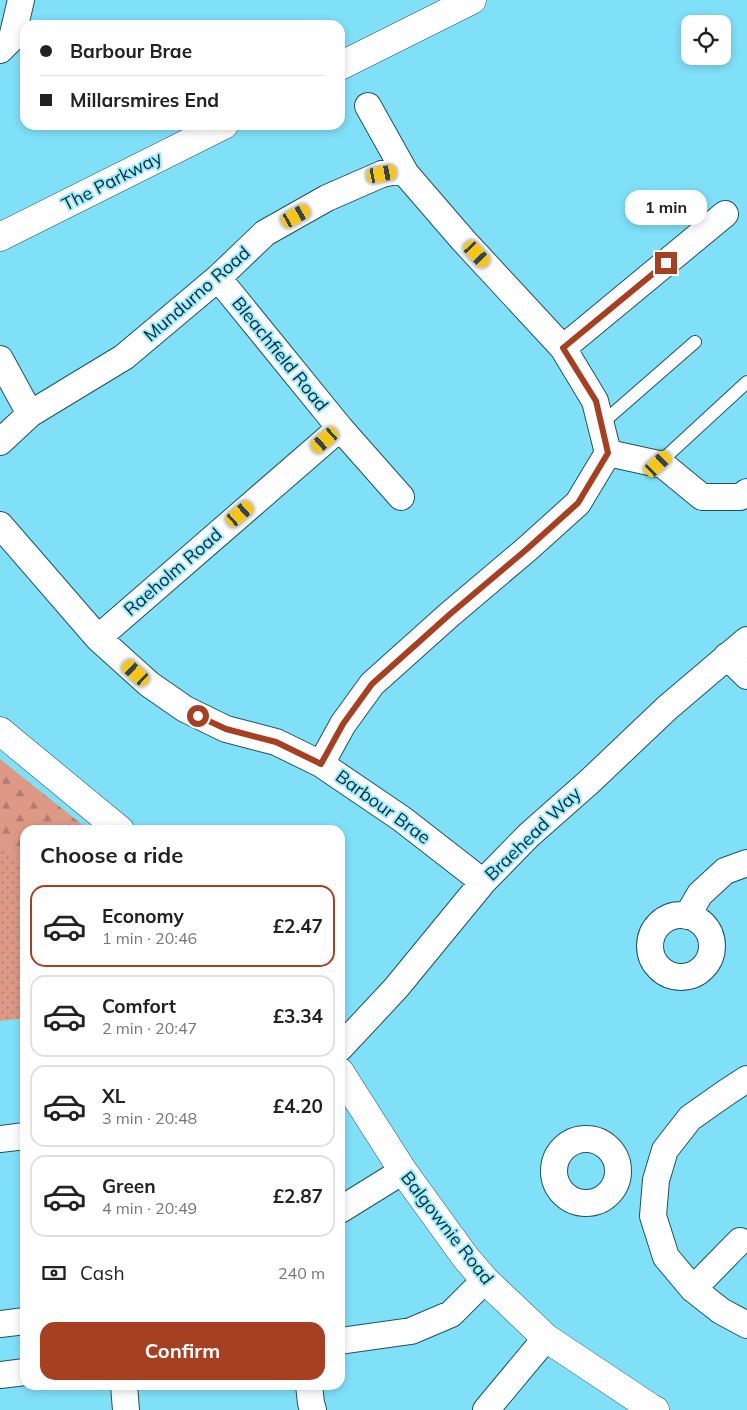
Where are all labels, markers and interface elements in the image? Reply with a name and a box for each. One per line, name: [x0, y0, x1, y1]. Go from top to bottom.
map controls: [681, 15, 731, 65]
button: locate: [681, 15, 731, 65]
text: Barbour Brae: [70, 39, 192, 63]
text: Millarsmires End: [70, 88, 219, 112]
street label: The Parkway: [58, 145, 166, 216]
car: [365, 164, 398, 184]
callout: 1 min: [625, 190, 707, 226]
text: 1 min: [645, 197, 687, 217]
car: [279, 202, 312, 230]
car: [461, 238, 492, 270]
street label: Mundurno Road: [139, 241, 255, 346]
route end: [655, 252, 677, 274]
street label: Bleachfield Road: [227, 292, 334, 416]
car: [308, 424, 341, 456]
car: [641, 448, 674, 480]
car: [223, 498, 256, 530]
street label: Raeholm Road: [119, 523, 227, 621]
car: [119, 657, 152, 689]
route start: [187, 705, 209, 727]
street label: Barbour Brae: [331, 765, 435, 849]
street label: Braehead Way: [480, 782, 586, 885]
text: Choose a ride: [40, 841, 183, 869]
icon: car: [42, 904, 87, 949]
text: Economy: [102, 904, 184, 928]
text: £2.47: [273, 914, 323, 938]
text: 1 min · 20:46: [102, 928, 197, 948]
icon: car: [42, 994, 87, 1039]
text: Comfort: [102, 994, 176, 1018]
text: £3.34: [273, 1004, 323, 1028]
text: 2 min · 20:47: [102, 1018, 197, 1038]
icon: car: [42, 1084, 87, 1129]
text: XL: [102, 1084, 125, 1108]
text: £4.20: [273, 1094, 323, 1118]
text: 3 min · 20:48: [102, 1108, 197, 1128]
street label: Balgownie Road: [396, 1166, 499, 1289]
icon: car: [42, 1174, 87, 1219]
text: Green: [102, 1174, 156, 1198]
text: £2.87: [273, 1184, 323, 1208]
text: 4 min · 20:49: [102, 1198, 197, 1218]
icon: cash: [40, 1259, 68, 1287]
text: Cash: [80, 1261, 125, 1285]
text: 240 m: [278, 1263, 325, 1283]
button: Confirm: [40, 1322, 325, 1380]

